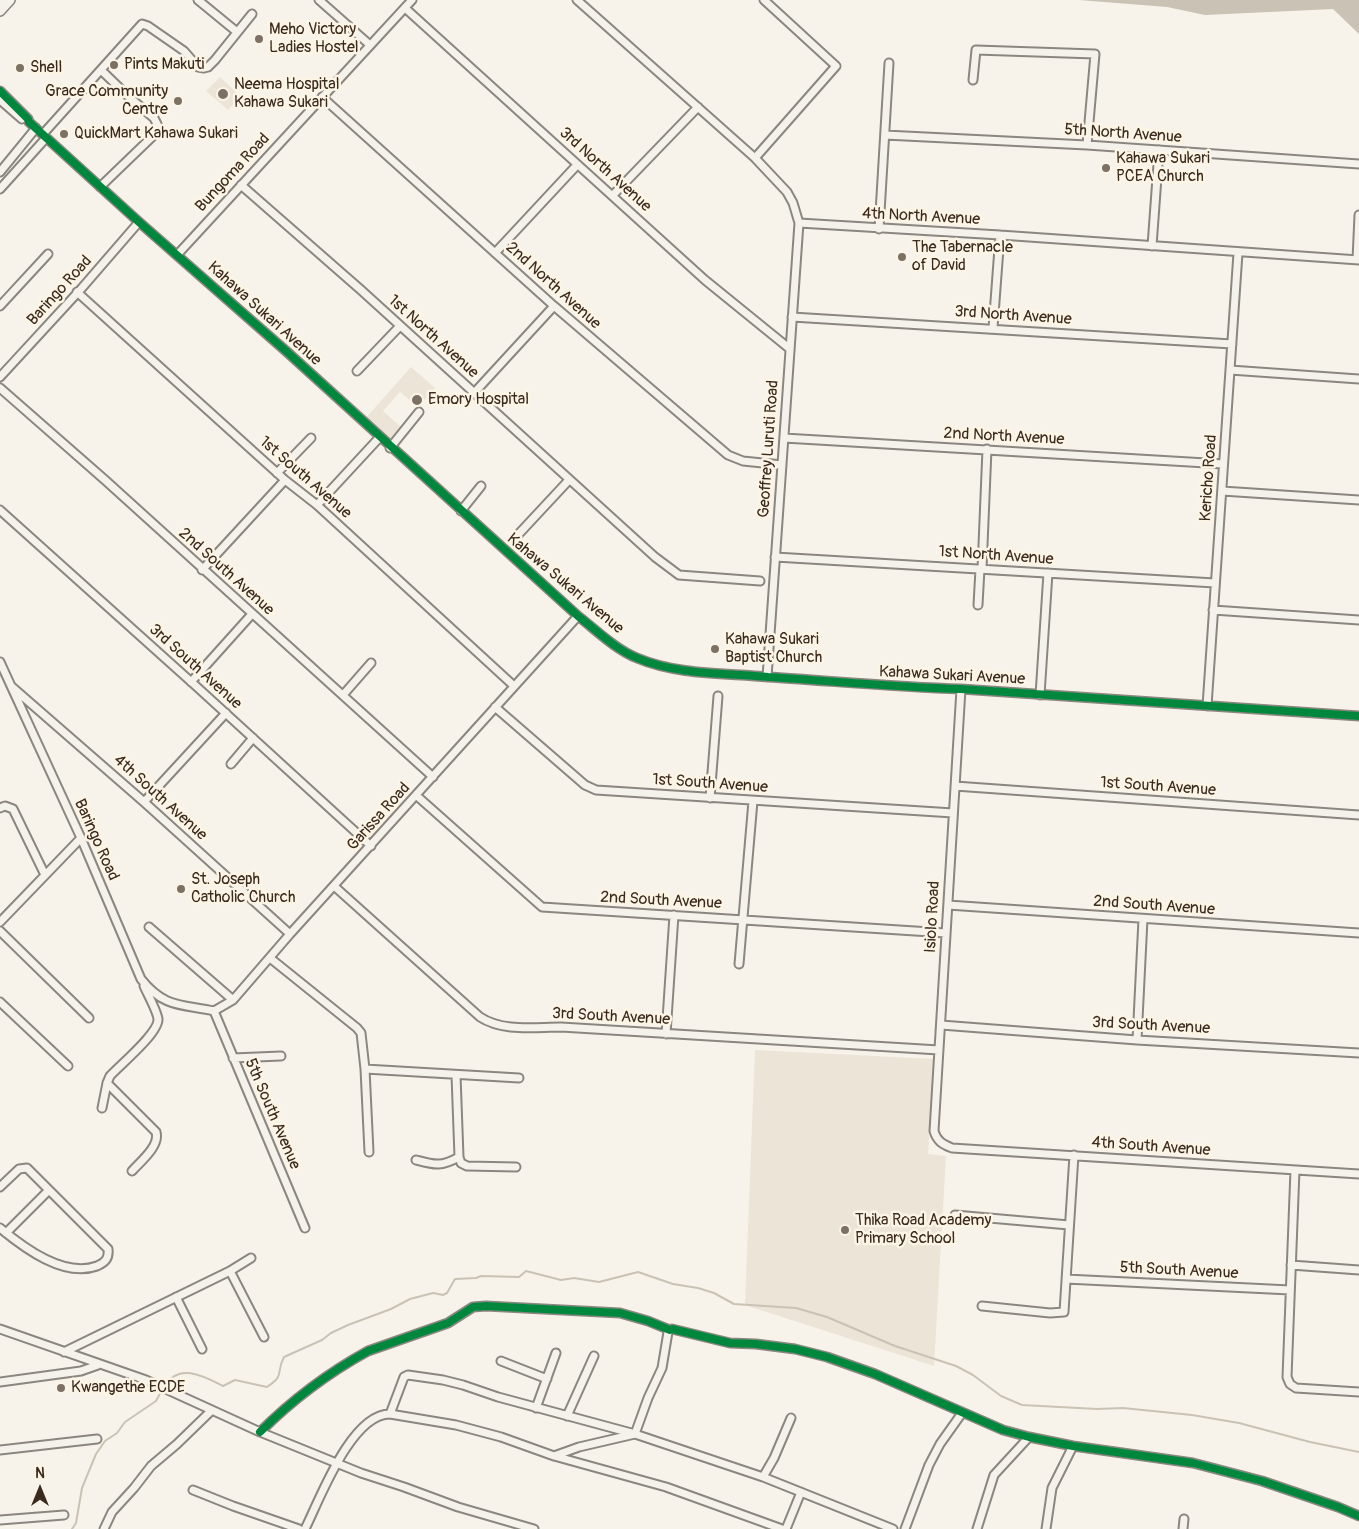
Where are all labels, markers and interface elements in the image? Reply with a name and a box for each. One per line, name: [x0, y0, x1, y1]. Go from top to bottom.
place label: Meho Victory Ladies Hostel: [269, 20, 359, 58]
marker: Meho Victory Ladies Hostel: [253, 33, 265, 45]
place label: Pints Makuti: [124, 55, 204, 75]
place label: Shell: [30, 58, 62, 78]
marker: Pints Makuti: [108, 59, 120, 71]
marker: Shell: [14, 62, 26, 74]
place label: Neema Hospital Kahawa Sukari: [234, 75, 340, 113]
place label: Grace Community Centre: [45, 82, 168, 120]
marker: Neema Hospital Kahawa Sukari: [216, 87, 230, 101]
marker: Grace Community Centre: [172, 95, 184, 107]
street label: 5th North Avenue: [1064, 120, 1182, 148]
place label: QuickMart Kahawa Sukari: [74, 124, 238, 144]
street label: 3rd North Avenue: [555, 124, 655, 216]
marker: QuickMart Kahawa Sukari: [58, 128, 70, 140]
street label: Bungoma Road: [192, 130, 274, 216]
place label: Kahawa Sukari PCEA Church: [1116, 149, 1210, 187]
marker: Kahawa Sukari PCEA Church: [1100, 162, 1112, 174]
street label: 4th North Avenue: [861, 204, 981, 230]
street label: 2nd North Avenue: [502, 238, 604, 334]
place label: The Tabernacle of David: [912, 238, 1013, 276]
marker: The Tabernacle of David: [896, 251, 908, 263]
street label: Baringo Road: [24, 252, 96, 330]
street label: Kahawa Sukari Avenue: [203, 258, 325, 370]
street label: 1st North Avenue: [384, 291, 482, 383]
street label: 3rd North Avenue: [954, 302, 1072, 330]
street label: Geoffrey Luruti Road: [755, 380, 783, 518]
place label: Emory Hospital: [428, 390, 529, 410]
marker: Emory Hospital: [410, 393, 424, 407]
street label: 2nd North Avenue: [943, 424, 1065, 450]
street label: 1st South Avenue: [255, 433, 355, 523]
street label: Kericho Road: [1196, 434, 1222, 522]
street label: 2nd South Avenue: [174, 524, 278, 620]
street label: Kahawa Sukari Avenue: [503, 530, 627, 638]
street label: 1st North Avenue: [938, 542, 1054, 570]
street label: 3rd South Avenue: [145, 620, 245, 714]
place label: Kahawa Sukari Baptist Church: [725, 630, 822, 668]
marker: Kahawa Sukari Baptist Church: [709, 643, 721, 655]
street label: Kahawa Sukari Avenue: [878, 663, 1026, 689]
street label: 4th South Avenue: [109, 751, 211, 845]
street label: 1st South Avenue: [652, 770, 768, 798]
street label: 1st South Avenue: [1100, 773, 1216, 801]
street label: Garissa Road: [343, 779, 415, 855]
street label: Baringo Road: [69, 796, 123, 884]
place label: St. Joseph Catholic Church: [191, 870, 295, 908]
street label: Isiolo Road: [922, 880, 944, 954]
marker: St. Joseph Catholic Church: [175, 883, 187, 895]
street label: 2nd South Avenue: [600, 888, 722, 914]
street label: 2nd South Avenue: [1093, 892, 1215, 920]
street label: 3rd South Avenue: [551, 1004, 671, 1030]
street label: 3rd South Avenue: [1091, 1013, 1211, 1039]
street label: 5th South Avenue: [240, 1056, 304, 1172]
street label: 4th South Avenue: [1091, 1133, 1211, 1161]
place label: Thika Road Academy Primary School: [855, 1211, 991, 1249]
marker: Thika Road Academy Primary School: [839, 1224, 851, 1236]
street label: 5th South Avenue: [1119, 1258, 1239, 1284]
place label: Kwangethe ECDE: [71, 1378, 185, 1398]
marker: Kwangethe ECDE: [55, 1382, 67, 1394]
north arrow: [15, 1464, 65, 1514]
text: N: [35, 1465, 45, 1482]

